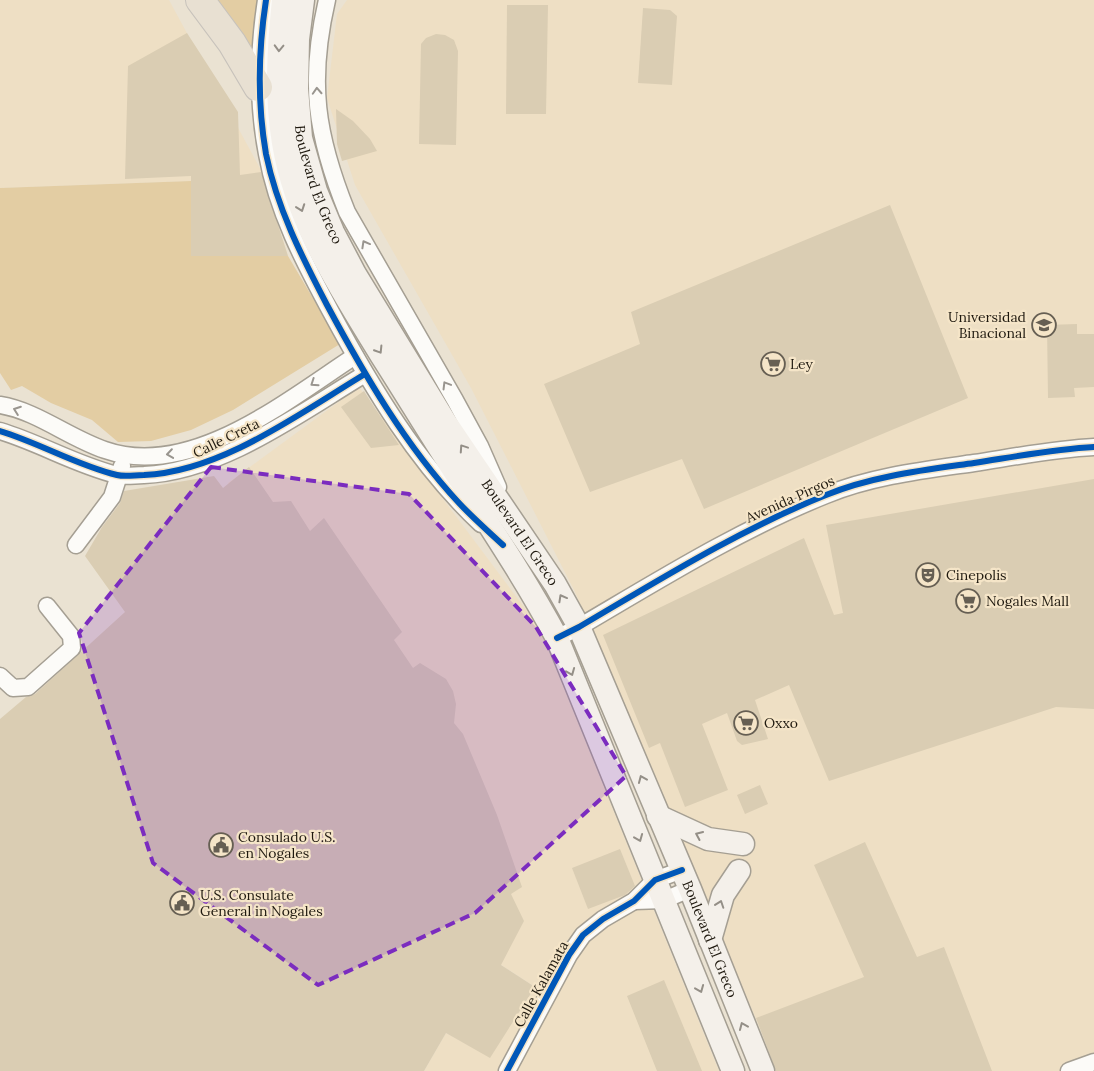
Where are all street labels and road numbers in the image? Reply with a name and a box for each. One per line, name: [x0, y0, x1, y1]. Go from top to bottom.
street label: Boulevard El Greco: [291, 124, 347, 247]
street label: Calle Creta: [190, 414, 262, 462]
street label: Avenida Pirgos: [742, 471, 837, 527]
street label: Boulevard El Greco: [478, 476, 562, 589]
street label: Boulevard El Greco: [678, 878, 742, 1000]
street label: Calle Kalamata: [510, 938, 572, 1030]

